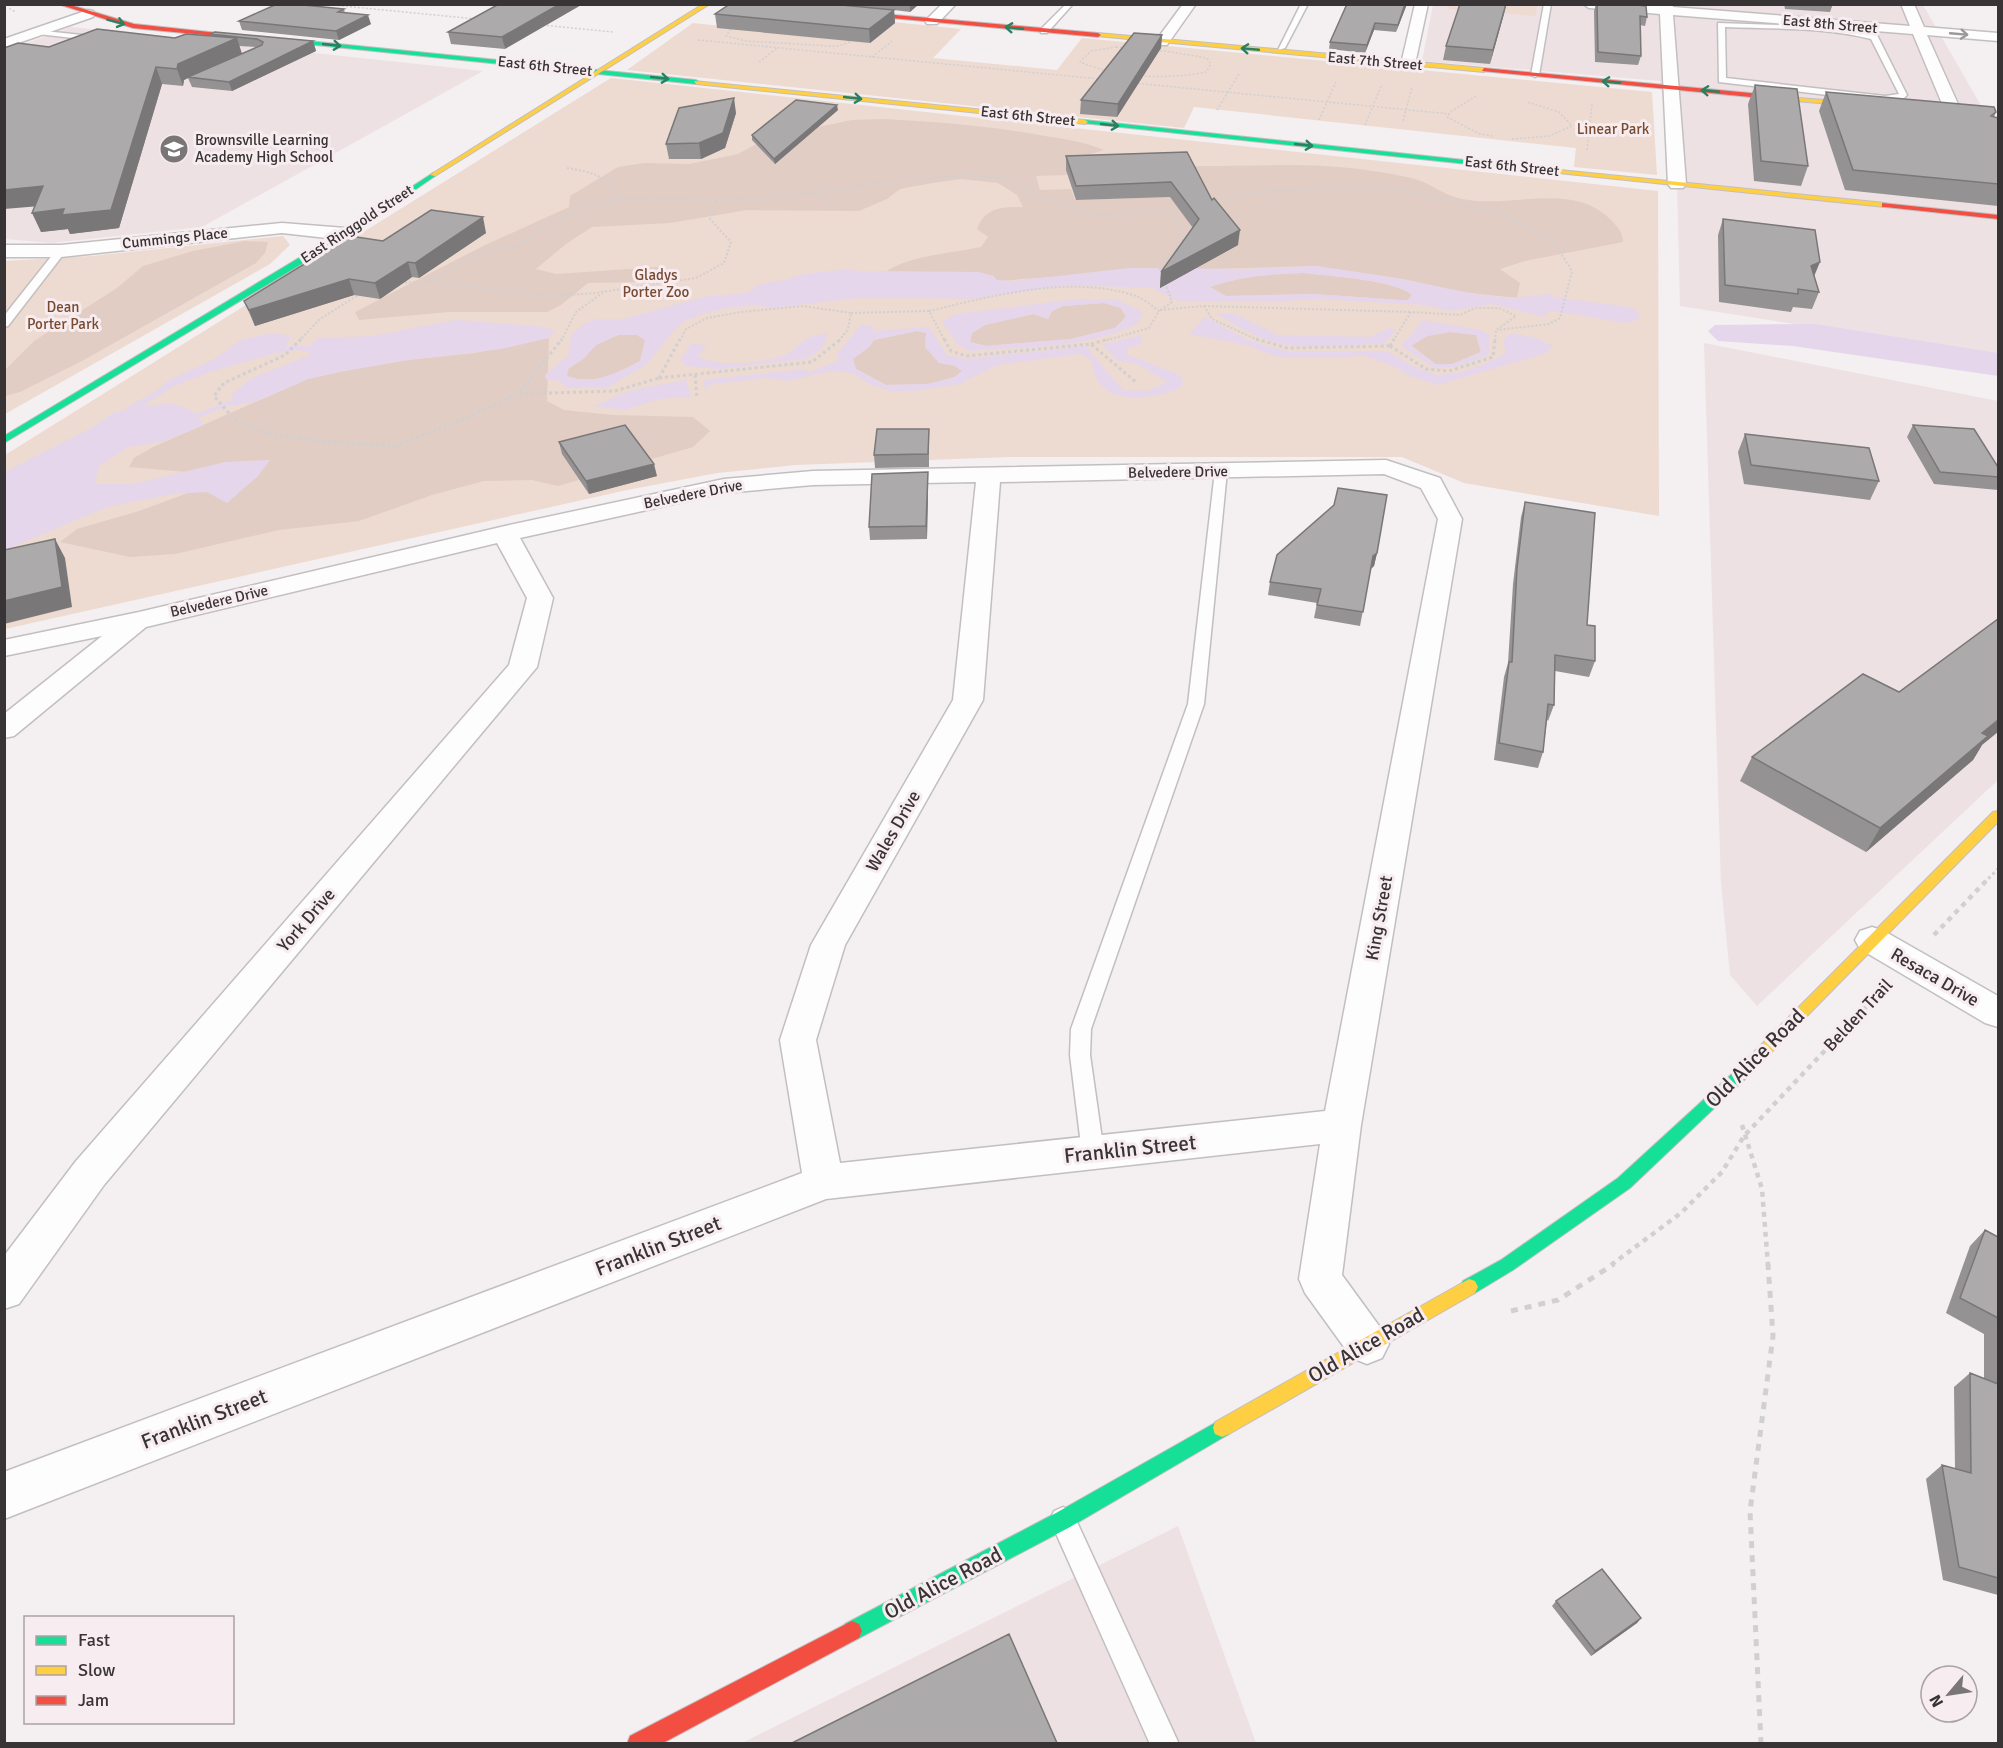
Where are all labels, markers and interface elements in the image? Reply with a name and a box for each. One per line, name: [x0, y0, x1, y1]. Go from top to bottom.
street label: East 8th Street: [1782, 11, 1878, 37]
one-way arrow: [106, 16, 125, 28]
one-way arrow: [1004, 22, 1024, 33]
one-way arrow: [1948, 29, 1968, 40]
one-way arrow: [321, 40, 341, 51]
one-way arrow: [1240, 43, 1260, 54]
street label: East 7th Street: [1327, 48, 1423, 74]
street label: East 6th Street: [497, 52, 593, 80]
one-way arrow: [649, 73, 669, 84]
one-way arrow: [1602, 76, 1622, 87]
one-way arrow: [1701, 85, 1721, 96]
one-way arrow: [843, 93, 863, 104]
street label: East 6th Street: [980, 102, 1076, 130]
one-way arrow: [1100, 120, 1120, 131]
park label: Linear Park: [1577, 120, 1650, 138]
place label: Brownsville Learning Academy High School: [195, 131, 333, 166]
school or university icon: Brownsville Learning Academy High School: [158, 133, 190, 165]
one-way arrow: [1294, 140, 1314, 151]
street label: East 6th Street: [1464, 152, 1560, 180]
street label: East Ringgold Street: [297, 181, 417, 267]
street label: Cummings Place: [121, 224, 229, 252]
park label: Gladys Porter Zoo: [623, 266, 690, 301]
park label: Dean Porter Park: [27, 298, 99, 333]
street label: Belvedere Drive: [1128, 462, 1228, 482]
street label: Belvedere Drive: [642, 476, 744, 512]
street label: Belvedere Drive: [168, 581, 270, 621]
street label: Wales Drive: [861, 787, 925, 875]
street label: King Street: [1361, 874, 1397, 962]
street label: York Drive: [272, 884, 340, 956]
street label: Resaca Drive: [1887, 943, 1983, 1011]
street label: Belden Trail: [1819, 974, 1897, 1056]
street label: Old Alice Road: [1700, 1003, 1810, 1113]
street label: Franklin Street: [1063, 1129, 1197, 1169]
street label: Franklin Street: [591, 1210, 725, 1282]
street label: Old Alice Road: [1303, 1301, 1429, 1389]
street label: Franklin Street: [137, 1383, 271, 1455]
street label: Old Alice Road: [880, 1541, 1006, 1625]
legend: [24, 1616, 234, 1724]
text: Fast: [78, 1629, 110, 1651]
text: Slow: [78, 1659, 115, 1681]
north arrow: [1919, 1664, 1979, 1724]
text: Jam: [78, 1689, 109, 1711]
text: N: [1925, 1691, 1948, 1711]

